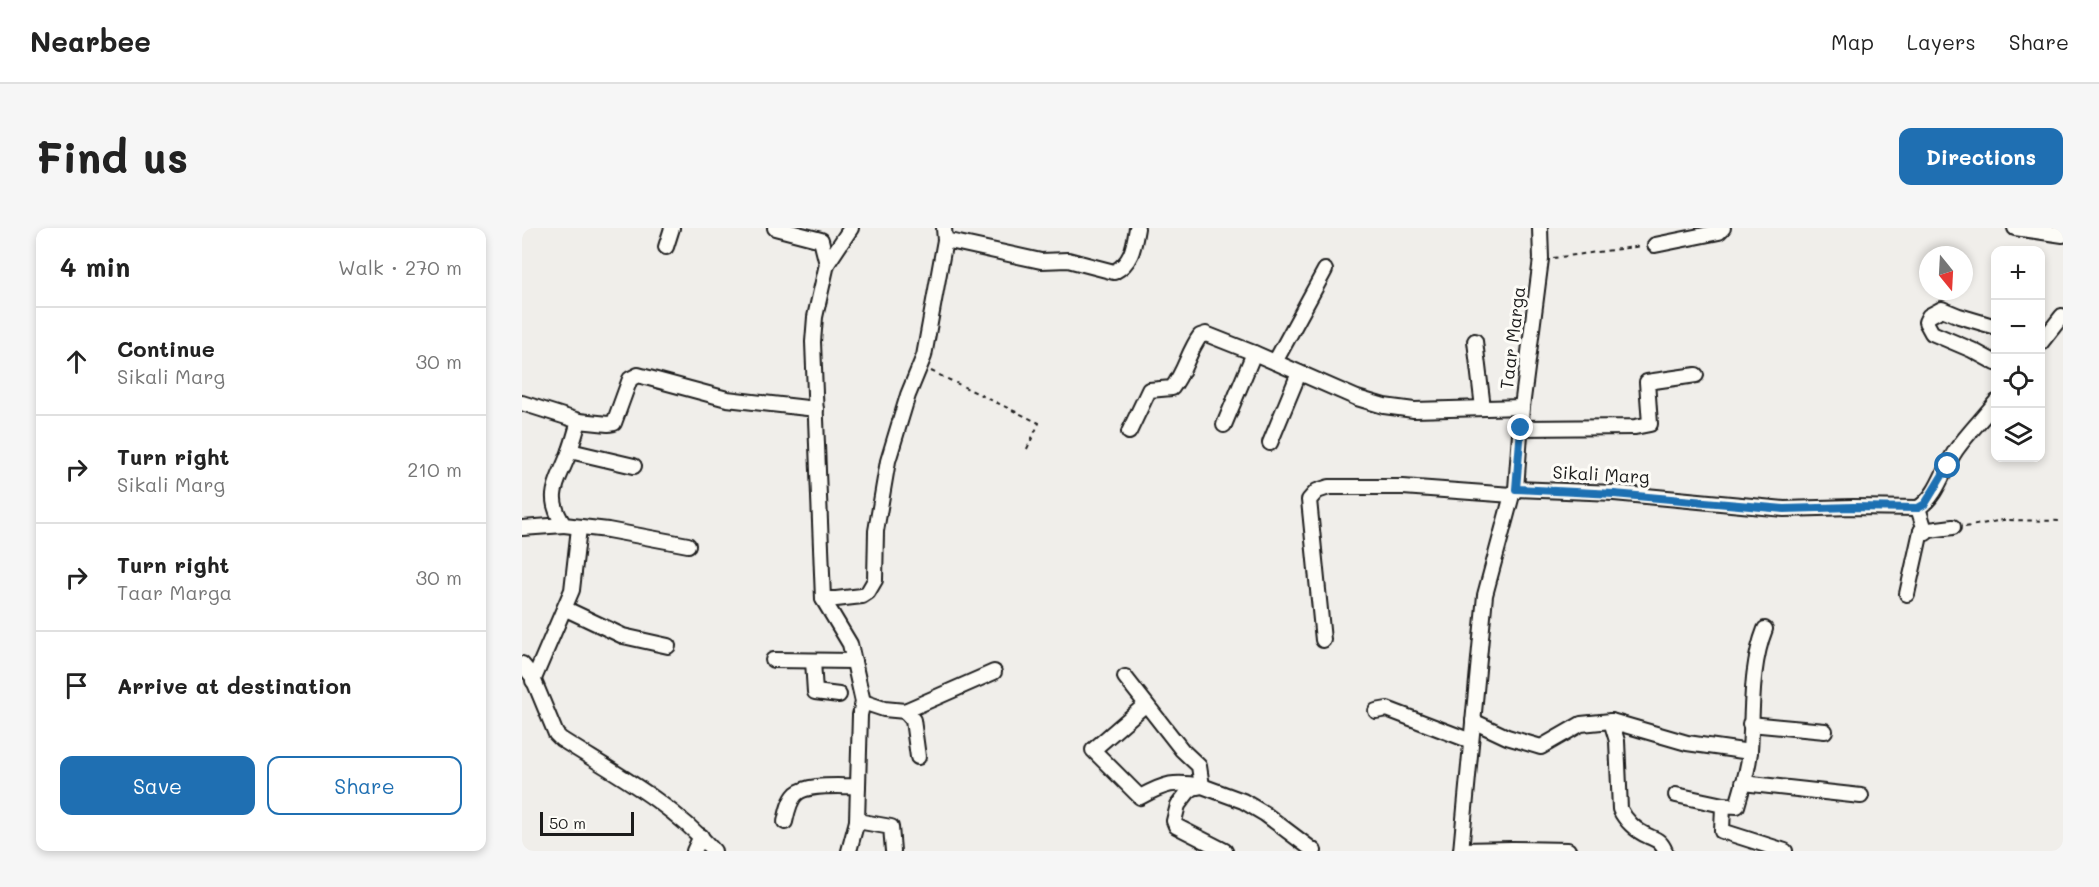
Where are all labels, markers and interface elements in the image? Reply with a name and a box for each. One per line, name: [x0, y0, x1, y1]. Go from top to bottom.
text: Nearbee: [30, 23, 151, 59]
text: Map: [1831, 28, 1874, 55]
text: Layers: [1907, 28, 1976, 55]
text: Share: [2009, 28, 2069, 55]
button: Directions: [1899, 128, 2063, 185]
text: Find us: [36, 129, 188, 184]
north arrow: [1919, 246, 1973, 300]
map controls: [1991, 246, 2045, 462]
button: +: [1991, 246, 2045, 300]
text: 4 min: [60, 250, 130, 284]
text: Walk · 270 m: [338, 254, 462, 280]
street label: Taar Marga: [1494, 285, 1530, 391]
button: −: [1991, 300, 2045, 354]
text: Continue: [117, 334, 215, 363]
icon: ahead: [60, 345, 93, 378]
text: 30 m: [416, 348, 462, 374]
button: locate: [1991, 354, 2045, 408]
text: Sikali Marg: [117, 363, 225, 389]
button: layers: [1991, 408, 2045, 462]
route end: [1507, 414, 1533, 440]
text: Turn right: [117, 442, 229, 471]
route start: [1934, 452, 1960, 478]
icon: right: [60, 453, 93, 486]
text: 210 m: [407, 456, 462, 482]
street label: Sikali Marg: [1552, 459, 1650, 489]
text: Sikali Marg: [117, 471, 225, 497]
text: Turn right: [117, 550, 229, 579]
icon: right: [60, 561, 93, 594]
text: 30 m: [416, 564, 462, 590]
text: Taar Marga: [117, 579, 232, 605]
icon: arrive: [60, 669, 93, 702]
text: Arrive at destination: [117, 671, 352, 700]
button: Save: [60, 756, 255, 815]
button: Share: [267, 756, 462, 815]
scale bar: [540, 809, 634, 836]
text: 50 m: [549, 812, 586, 833]

